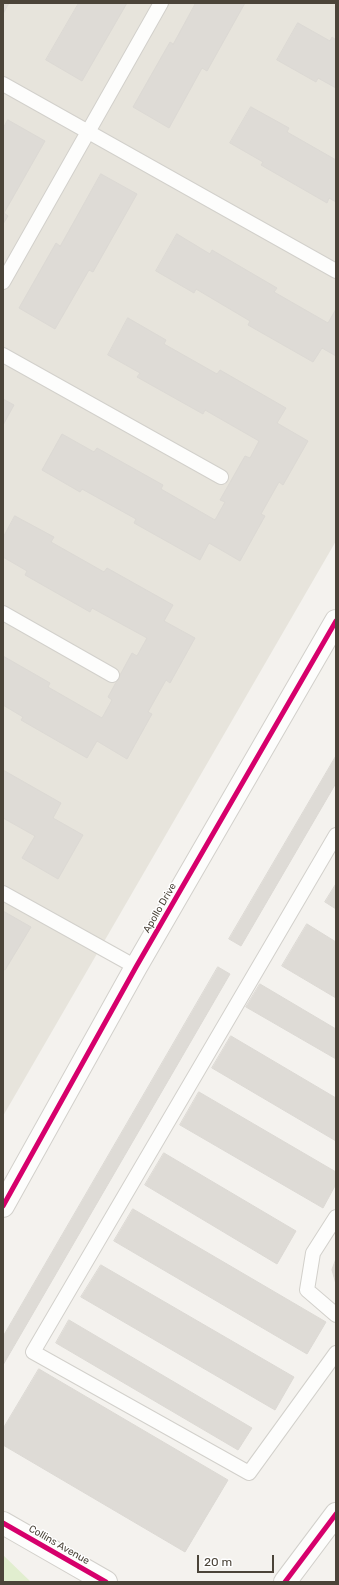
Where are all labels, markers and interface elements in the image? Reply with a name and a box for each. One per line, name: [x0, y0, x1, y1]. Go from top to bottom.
street label: Apollo Drive: [141, 881, 179, 935]
street label: Collins Avenue: [26, 1523, 92, 1567]
scale bar: [199, 1547, 276, 1573]
text: 20 m: [204, 1555, 232, 1569]

